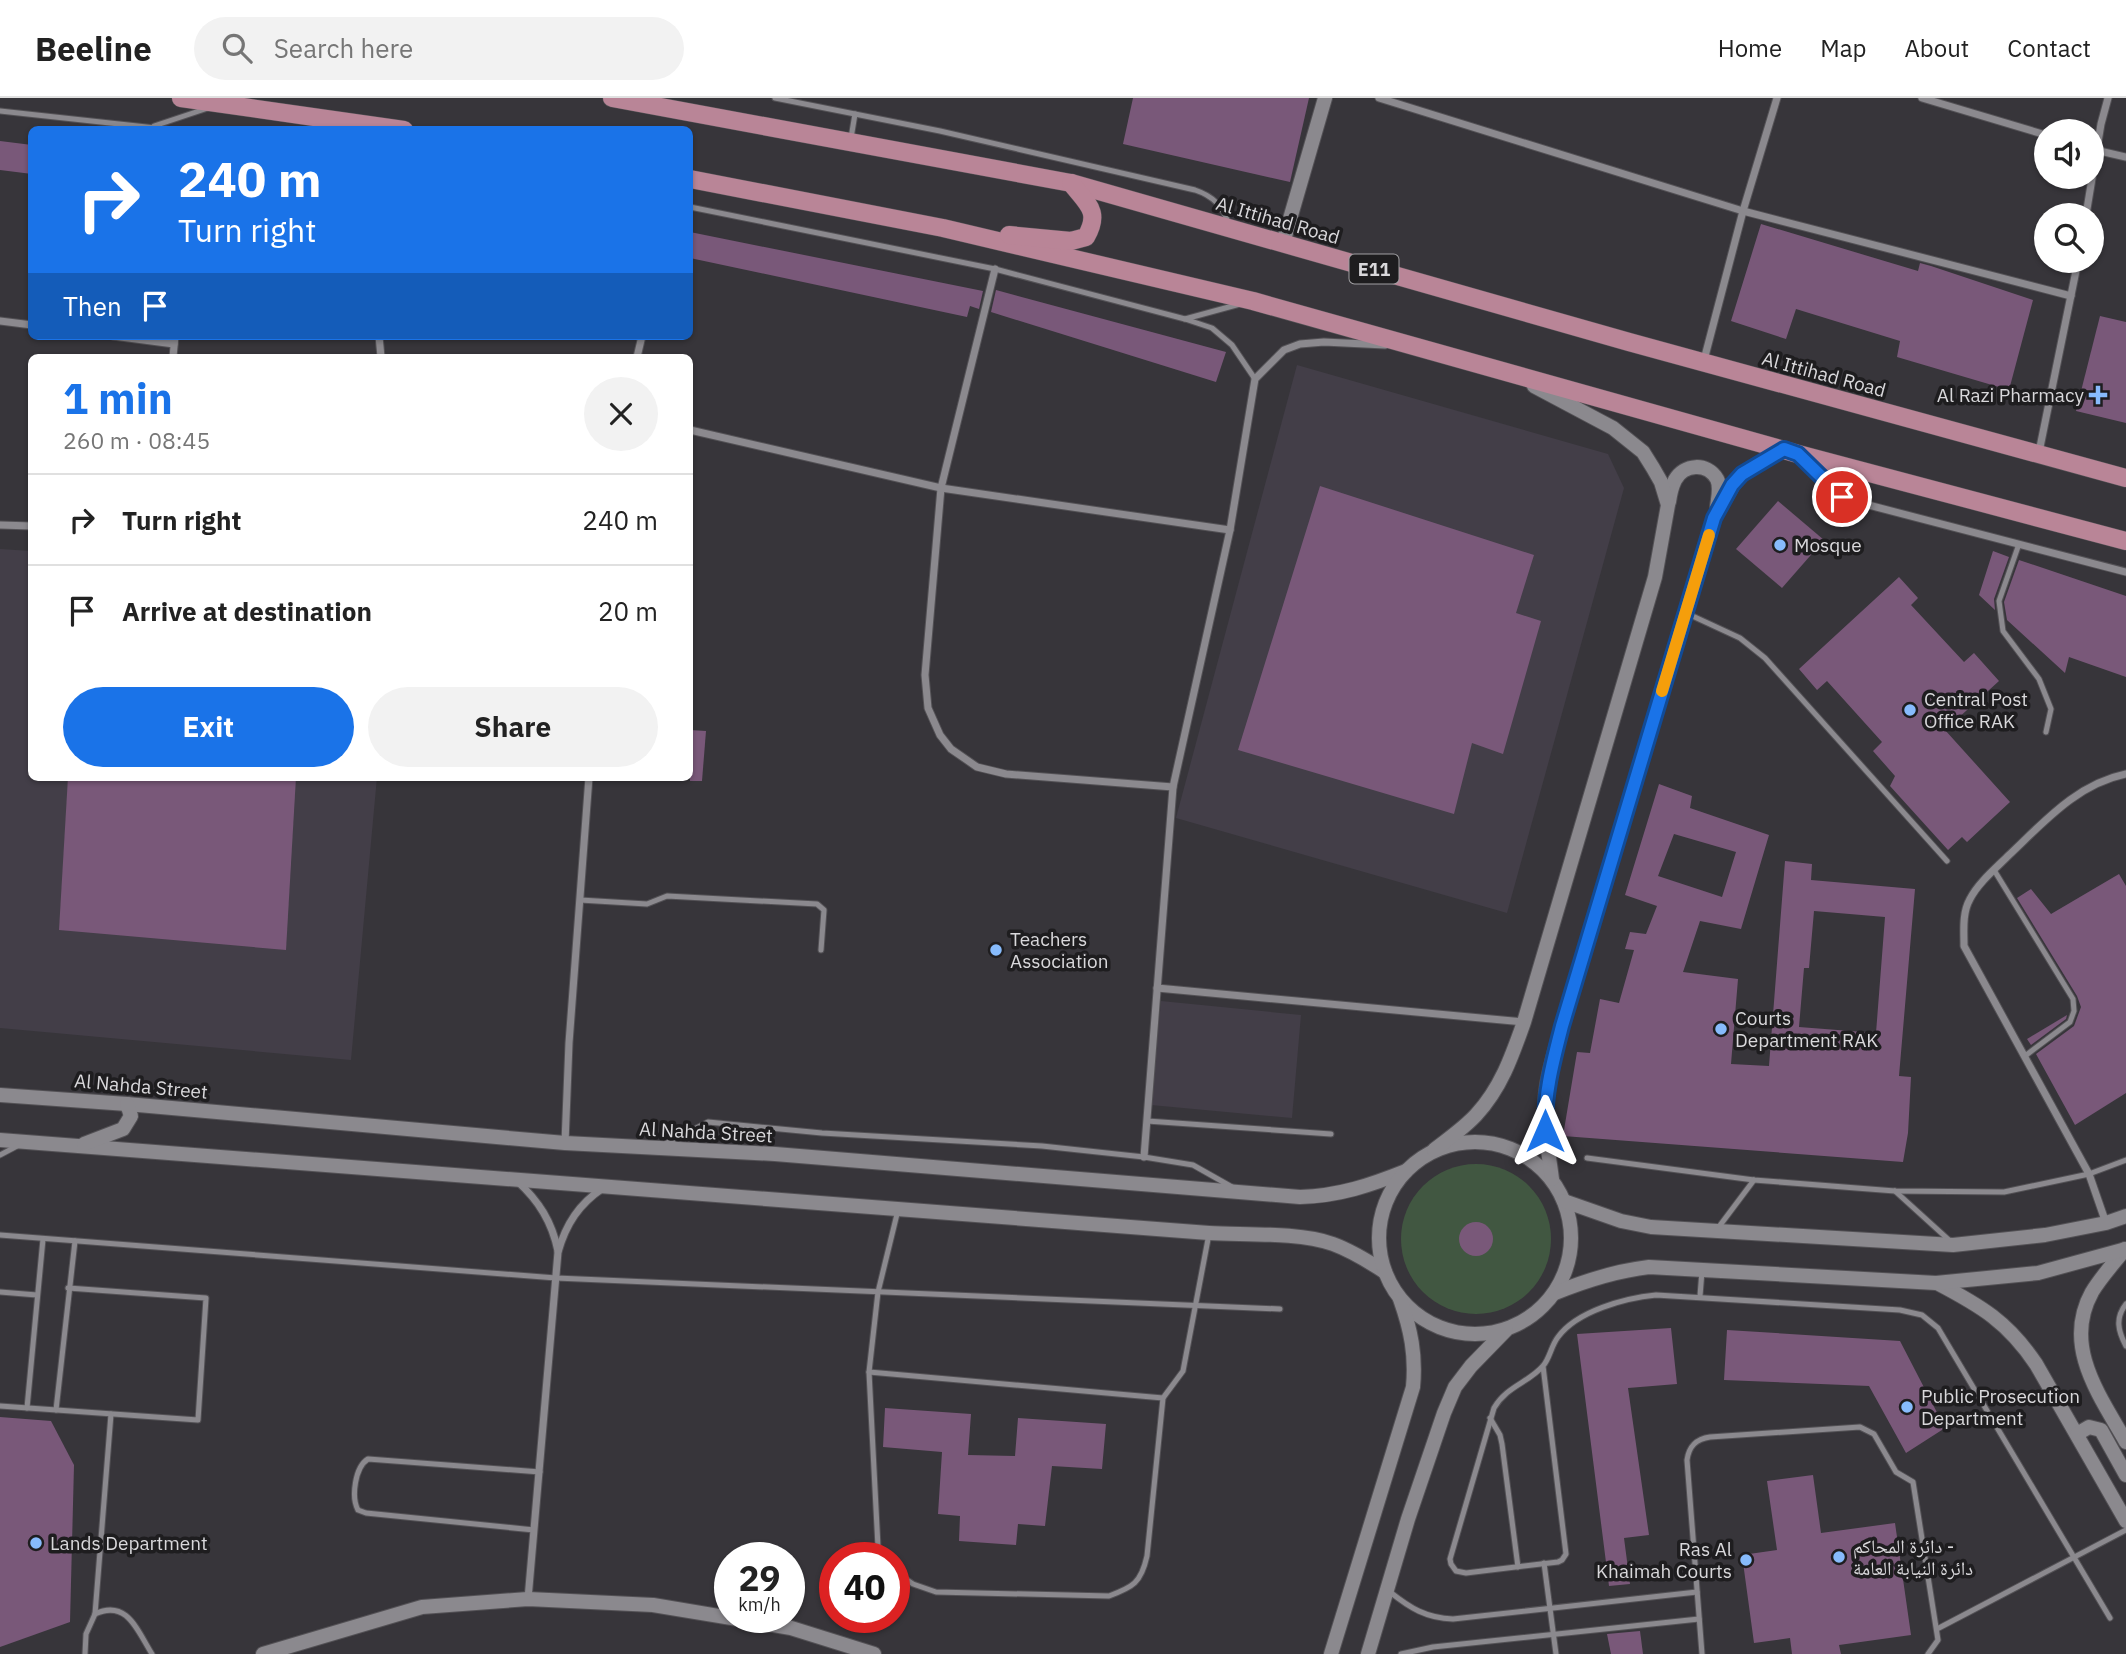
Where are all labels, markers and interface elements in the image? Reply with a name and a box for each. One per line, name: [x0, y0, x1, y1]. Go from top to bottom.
search box: [194, 17, 684, 80]
text: Beeline: [35, 27, 152, 70]
icon: search: [218, 29, 256, 67]
text: Search here: [274, 31, 413, 65]
text: Home: [1718, 32, 1782, 64]
text: Map: [1820, 32, 1866, 64]
text: About: [1904, 32, 1969, 64]
text: Contact: [2007, 32, 2091, 64]
map controls: [2034, 119, 2104, 273]
button: sound: [2034, 119, 2104, 189]
text: 240 m: [178, 147, 322, 210]
icon: right: [63, 154, 154, 245]
street label: Al Ittihad Road: [1213, 191, 1343, 249]
button: search: [2034, 203, 2104, 273]
text: Turn right: [178, 209, 316, 251]
road number: E11: [1350, 254, 1398, 284]
icon: arrive: [136, 287, 174, 325]
text: Then: [63, 289, 122, 323]
street label: Al Ittihad Road: [1759, 346, 1889, 402]
text: 1 min: [63, 371, 173, 426]
button: close: [584, 377, 658, 451]
place label: Al Razi Pharmacy: [1937, 383, 2085, 407]
marker: Al Razi Pharmacy: [2090, 387, 2106, 403]
text: 260 m · 08:45: [63, 425, 210, 455]
pin: [1812, 467, 1872, 527]
icon: arrive: [1823, 478, 1861, 516]
icon: right: [63, 501, 101, 539]
text: Turn right: [122, 503, 241, 537]
text: 240 m: [582, 503, 658, 537]
place label: Mosque: [1794, 533, 1862, 557]
marker: Mosque: [1772, 537, 1788, 553]
icon: arrive: [63, 592, 101, 630]
text: Arrive at destination: [122, 594, 372, 628]
text: 20 m: [598, 594, 658, 628]
button: Exit: [63, 687, 354, 767]
button: Share: [368, 687, 658, 767]
place label: Central Post Office RAK: [1924, 687, 2028, 733]
marker: Central Post Office RAK: [1902, 702, 1918, 718]
place label: Teachers Association: [1010, 927, 1109, 973]
marker: Teachers Association: [988, 942, 1004, 958]
place label: Courts Department RAK: [1735, 1006, 1878, 1052]
marker: Courts Department RAK: [1713, 1021, 1729, 1037]
street label: Al Nahda Street: [73, 1068, 209, 1104]
position arrow: [1508, 1094, 1582, 1168]
street label: Al Nahda Street: [638, 1117, 774, 1147]
place label: Public Prosecution Department: [1921, 1384, 2080, 1430]
marker: Public Prosecution Department: [1899, 1399, 1915, 1415]
place label: Lands Department: [50, 1531, 208, 1555]
place label: دائرة المحاكم - دائرة النيابة العامة: [1853, 1534, 1973, 1580]
marker: Lands Department: [28, 1535, 44, 1551]
place label: Ras Al Khaimah Courts: [1596, 1537, 1732, 1583]
speed limit sign: 40: [819, 1542, 910, 1633]
marker: دائرة المحاكم - دائرة النيابة العامة: [1831, 1549, 1847, 1565]
marker: Ras Al Khaimah Courts: [1738, 1552, 1754, 1568]
text: 29: [738, 1555, 781, 1601]
text: km/h: [738, 1593, 781, 1616]

